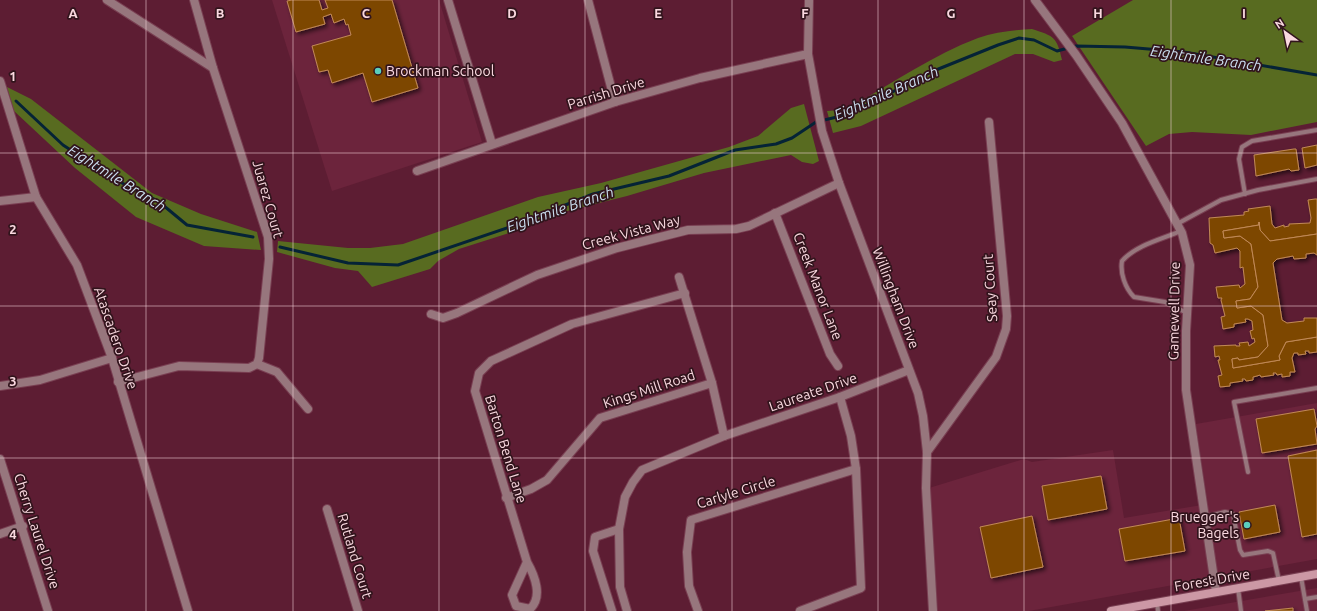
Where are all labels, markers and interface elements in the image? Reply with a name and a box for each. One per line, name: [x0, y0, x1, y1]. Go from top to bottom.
text: A: [68, 6, 78, 20]
text: B: [216, 6, 225, 20]
text: C: [362, 6, 371, 20]
text: D: [507, 6, 517, 20]
text: E: [654, 6, 662, 20]
text: F: [801, 6, 809, 20]
text: G: [947, 6, 956, 20]
text: H: [1093, 6, 1103, 20]
text: I: [1242, 6, 1246, 20]
north arrow: [1265, 12, 1305, 52]
text: N: [1273, 16, 1286, 31]
water label: Eightmile Branch: [1149, 42, 1263, 74]
water label: Eightmile Branch: [831, 62, 941, 124]
place label: Brockman School: [386, 63, 495, 79]
marker: Brockman School: [373, 66, 383, 76]
text: 1: [9, 69, 17, 83]
street label: Parrish Drive: [565, 74, 647, 112]
water label: Eightmile Branch: [65, 141, 169, 215]
street label: Juarez Court: [249, 158, 287, 240]
water label: Eightmile Branch: [504, 183, 616, 235]
street label: Creek Vista Way: [580, 211, 682, 253]
text: 2: [9, 222, 17, 236]
street label: Creek Manor Lane: [790, 230, 846, 342]
street label: Willingham Drive: [869, 245, 923, 351]
street label: Seay Court: [980, 253, 1000, 322]
street label: Gamewell Drive: [1165, 262, 1183, 360]
street label: Atascadero Drive: [91, 285, 141, 391]
street label: Kings Mill Road: [601, 367, 697, 411]
street label: Laureate Drive: [767, 369, 859, 415]
text: 3: [9, 374, 17, 388]
street label: Barton Bend Lane: [482, 393, 530, 505]
street label: Cherry Laurel Drive: [11, 471, 63, 591]
street label: Carlyle Circle: [695, 472, 777, 512]
place label: Bruegger's Bagels: [1170, 509, 1239, 541]
street label: Rutland Court: [334, 512, 376, 601]
marker: Bruegger's Bagels: [1242, 520, 1252, 530]
text: 4: [9, 527, 17, 541]
street label: Forest Drive: [1173, 565, 1251, 595]

